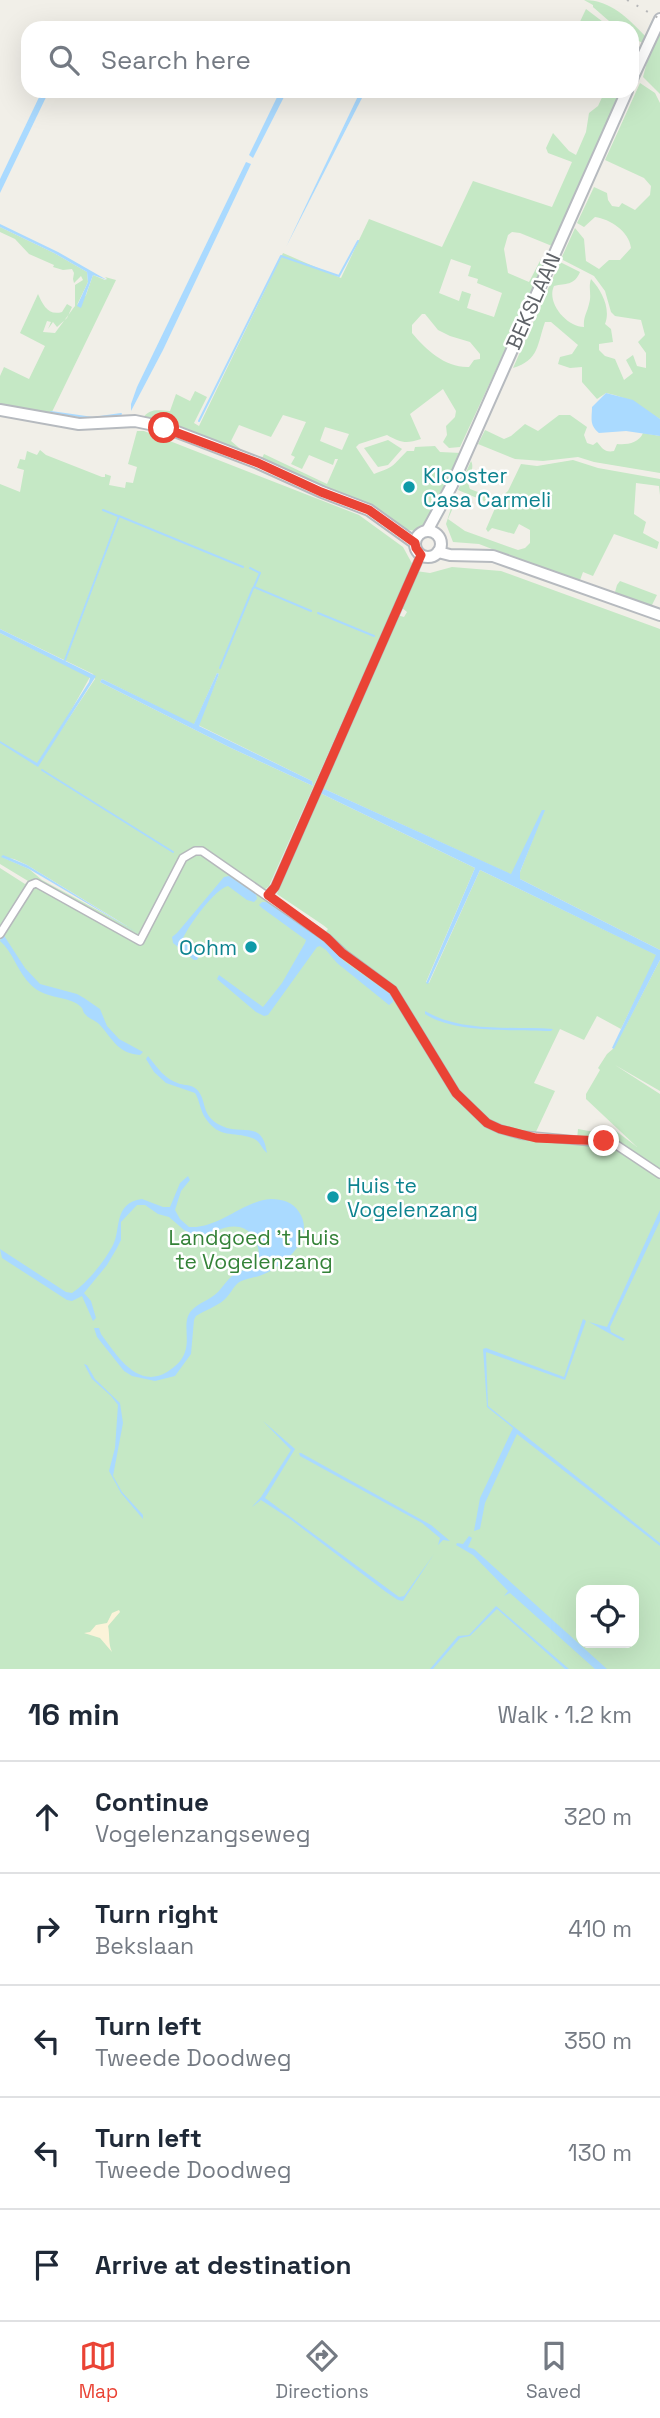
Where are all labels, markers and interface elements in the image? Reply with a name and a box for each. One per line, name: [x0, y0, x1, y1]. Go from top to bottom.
search box: [21, 21, 639, 98]
icon: search: [45, 41, 83, 79]
text: Search here: [101, 43, 251, 77]
street label: BEKSLAAN: [500, 248, 566, 354]
route start: [148, 412, 179, 443]
place label: Klooster Casa Carmeli: [423, 462, 551, 513]
marker: Klooster Casa Carmeli: [401, 479, 417, 495]
place label: Oohm: [179, 934, 237, 961]
marker: Oohm: [243, 939, 259, 955]
route end: [588, 1125, 619, 1156]
place label: Huis te Vogelenzang: [347, 1172, 478, 1223]
marker: Huis te Vogelenzang: [325, 1189, 341, 1205]
park label: Landgoed 't Huis te Vogelenzang: [169, 1224, 340, 1275]
map controls: [576, 1585, 639, 1648]
button: locate: [576, 1585, 639, 1648]
text: 16 min: [28, 1695, 120, 1734]
text: Walk · 1.2 km: [497, 1700, 632, 1730]
text: Continue: [95, 1785, 209, 1819]
icon: ahead: [28, 1798, 66, 1836]
text: 320 m: [564, 1802, 632, 1832]
text: Vogelenzangseweg: [95, 1819, 310, 1849]
text: Turn right: [95, 1897, 219, 1931]
icon: right: [28, 1910, 66, 1948]
text: 410 m: [568, 1914, 632, 1944]
text: Bekslaan: [95, 1931, 194, 1961]
text: Turn left: [95, 2009, 202, 2043]
icon: left: [28, 2022, 66, 2060]
text: 350 m: [564, 2026, 632, 2056]
text: Tweede Doodweg: [95, 2043, 292, 2073]
text: Turn left: [95, 2121, 202, 2155]
icon: left: [28, 2134, 66, 2172]
text: 130 m: [568, 2138, 632, 2168]
text: Tweede Doodweg: [95, 2155, 292, 2185]
icon: arrive: [28, 2246, 66, 2284]
text: Arrive at destination: [95, 2248, 352, 2282]
tab: Map: [79, 2337, 118, 2404]
tab: Directions: [276, 2337, 369, 2404]
tab: Saved: [526, 2337, 581, 2404]

